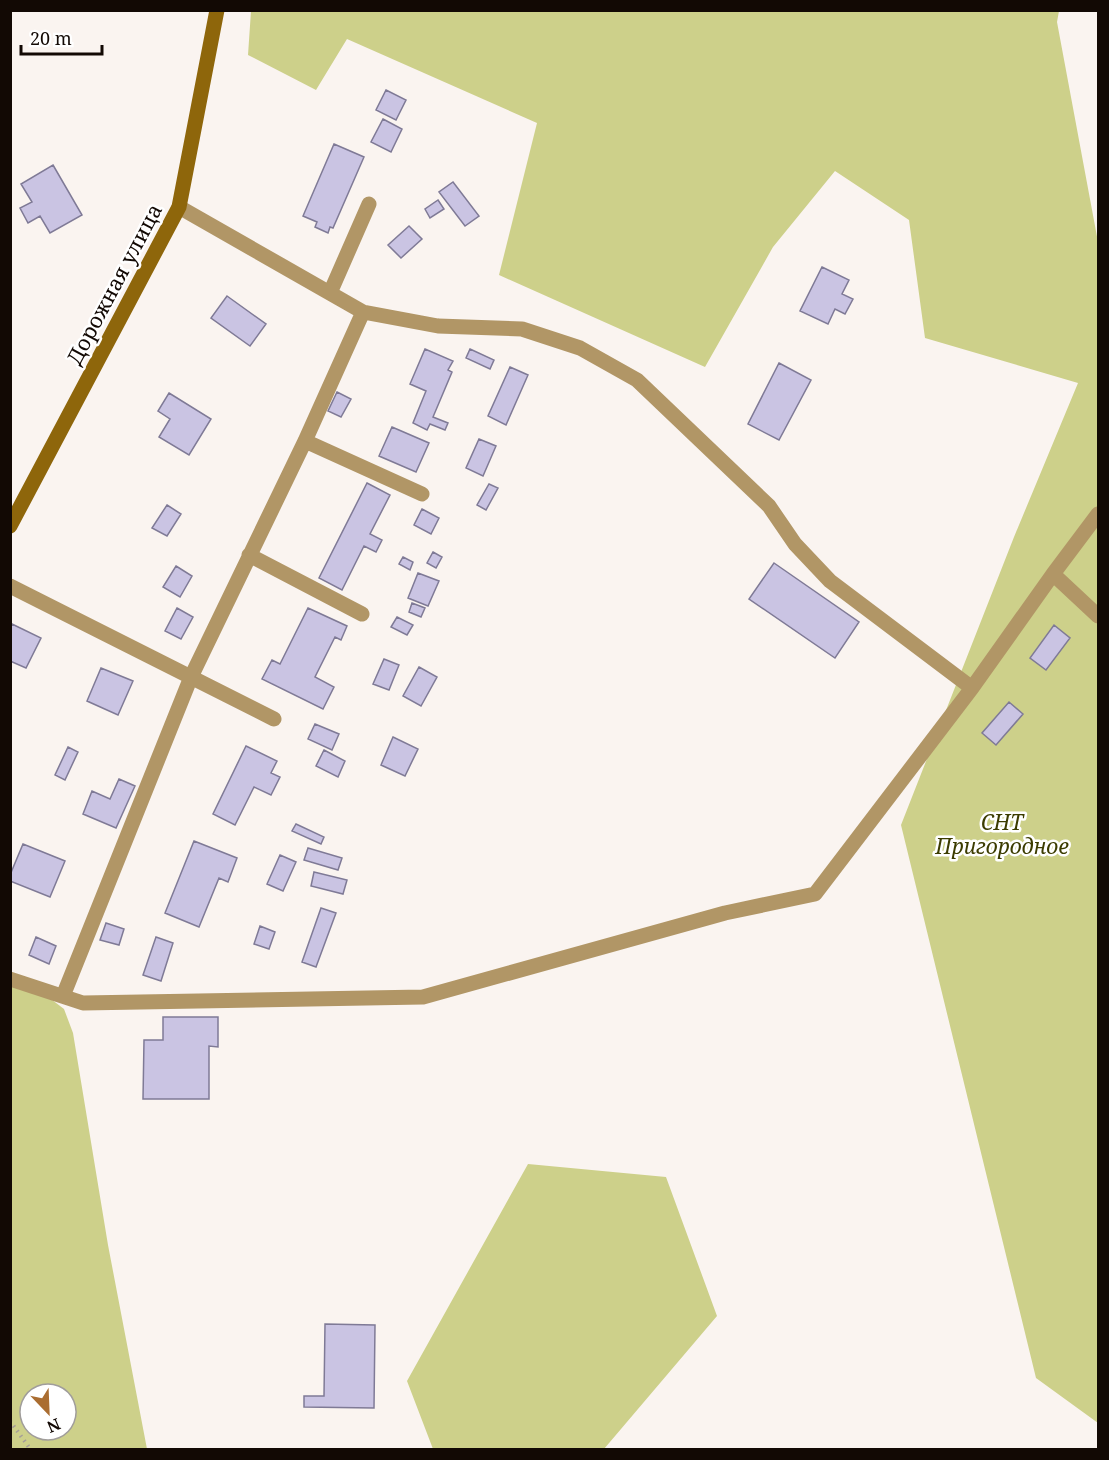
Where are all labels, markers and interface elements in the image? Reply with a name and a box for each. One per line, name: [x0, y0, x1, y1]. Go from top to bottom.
scale bar: [21, 18, 102, 56]
text: 20 m: [30, 26, 72, 50]
street label: Дорожная улица: [60, 199, 168, 369]
park label: СНТ Пригородное: [934, 808, 1069, 860]
north arrow: [18, 1382, 78, 1442]
text: N: [43, 1413, 64, 1439]

